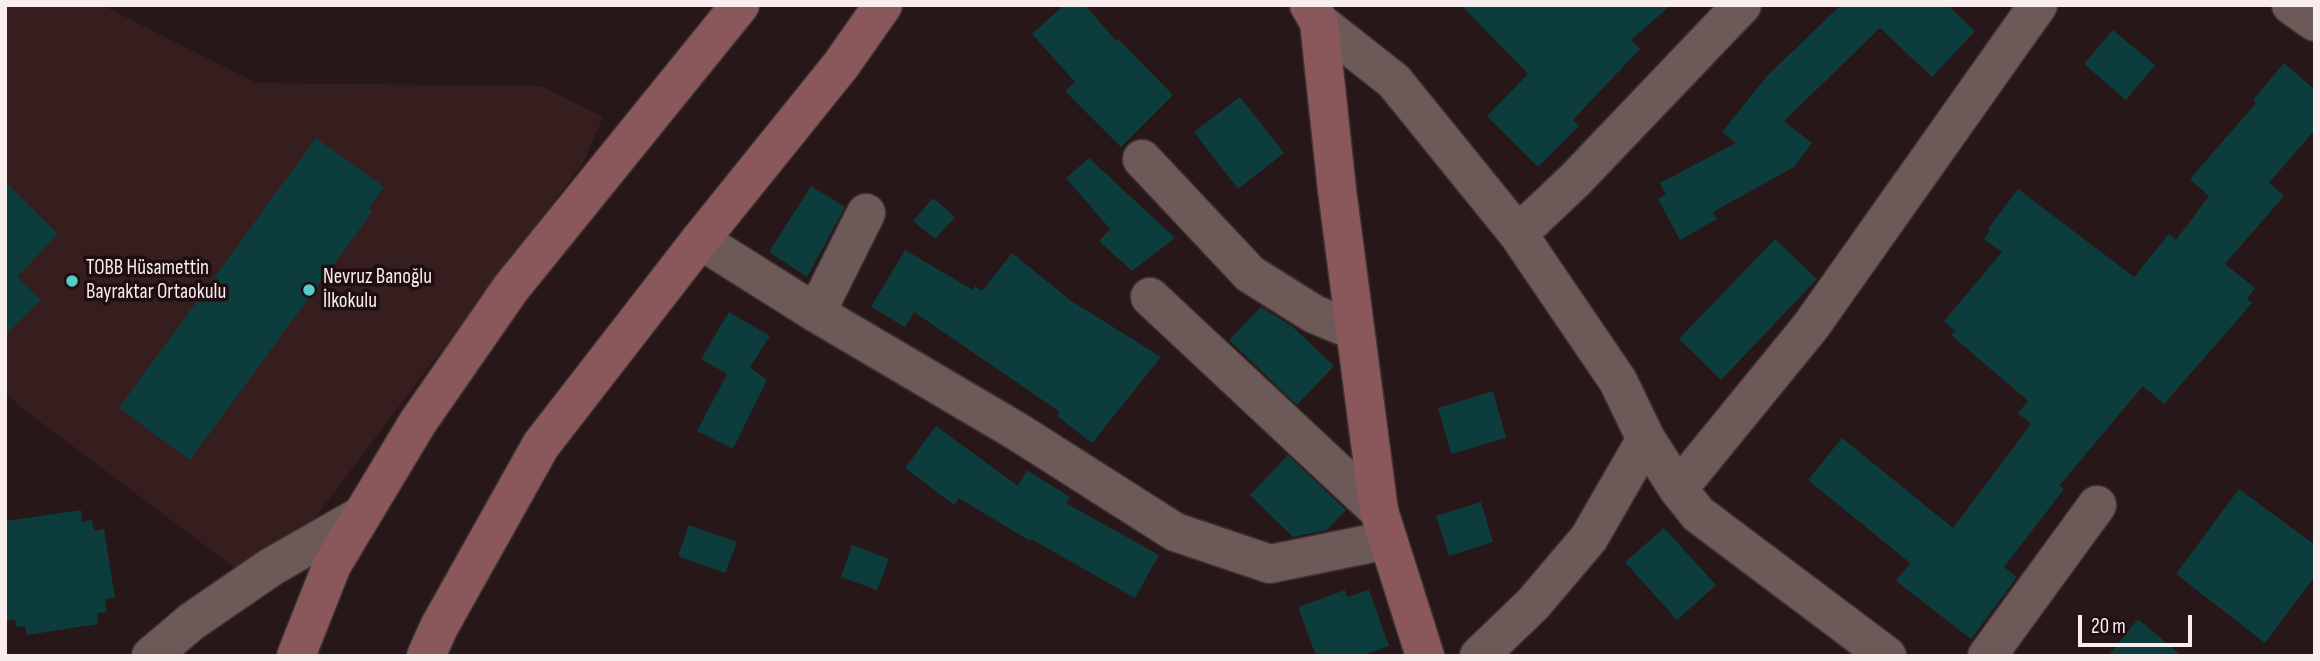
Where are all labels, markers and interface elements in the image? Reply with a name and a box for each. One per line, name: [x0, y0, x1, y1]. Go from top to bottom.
place label: TOBB Hüsamettin Bayraktar Ortaokulu: [86, 256, 226, 306]
place label: Nevruz Banoğlu İlkokulu: [323, 265, 432, 315]
marker: TOBB Hüsamettin Bayraktar Ortaokulu: [64, 273, 80, 289]
marker: Nevruz Banoğlu İlkokulu: [301, 282, 317, 298]
scale bar: [2082, 602, 2196, 646]
text: 20 m: [2091, 614, 2126, 639]

